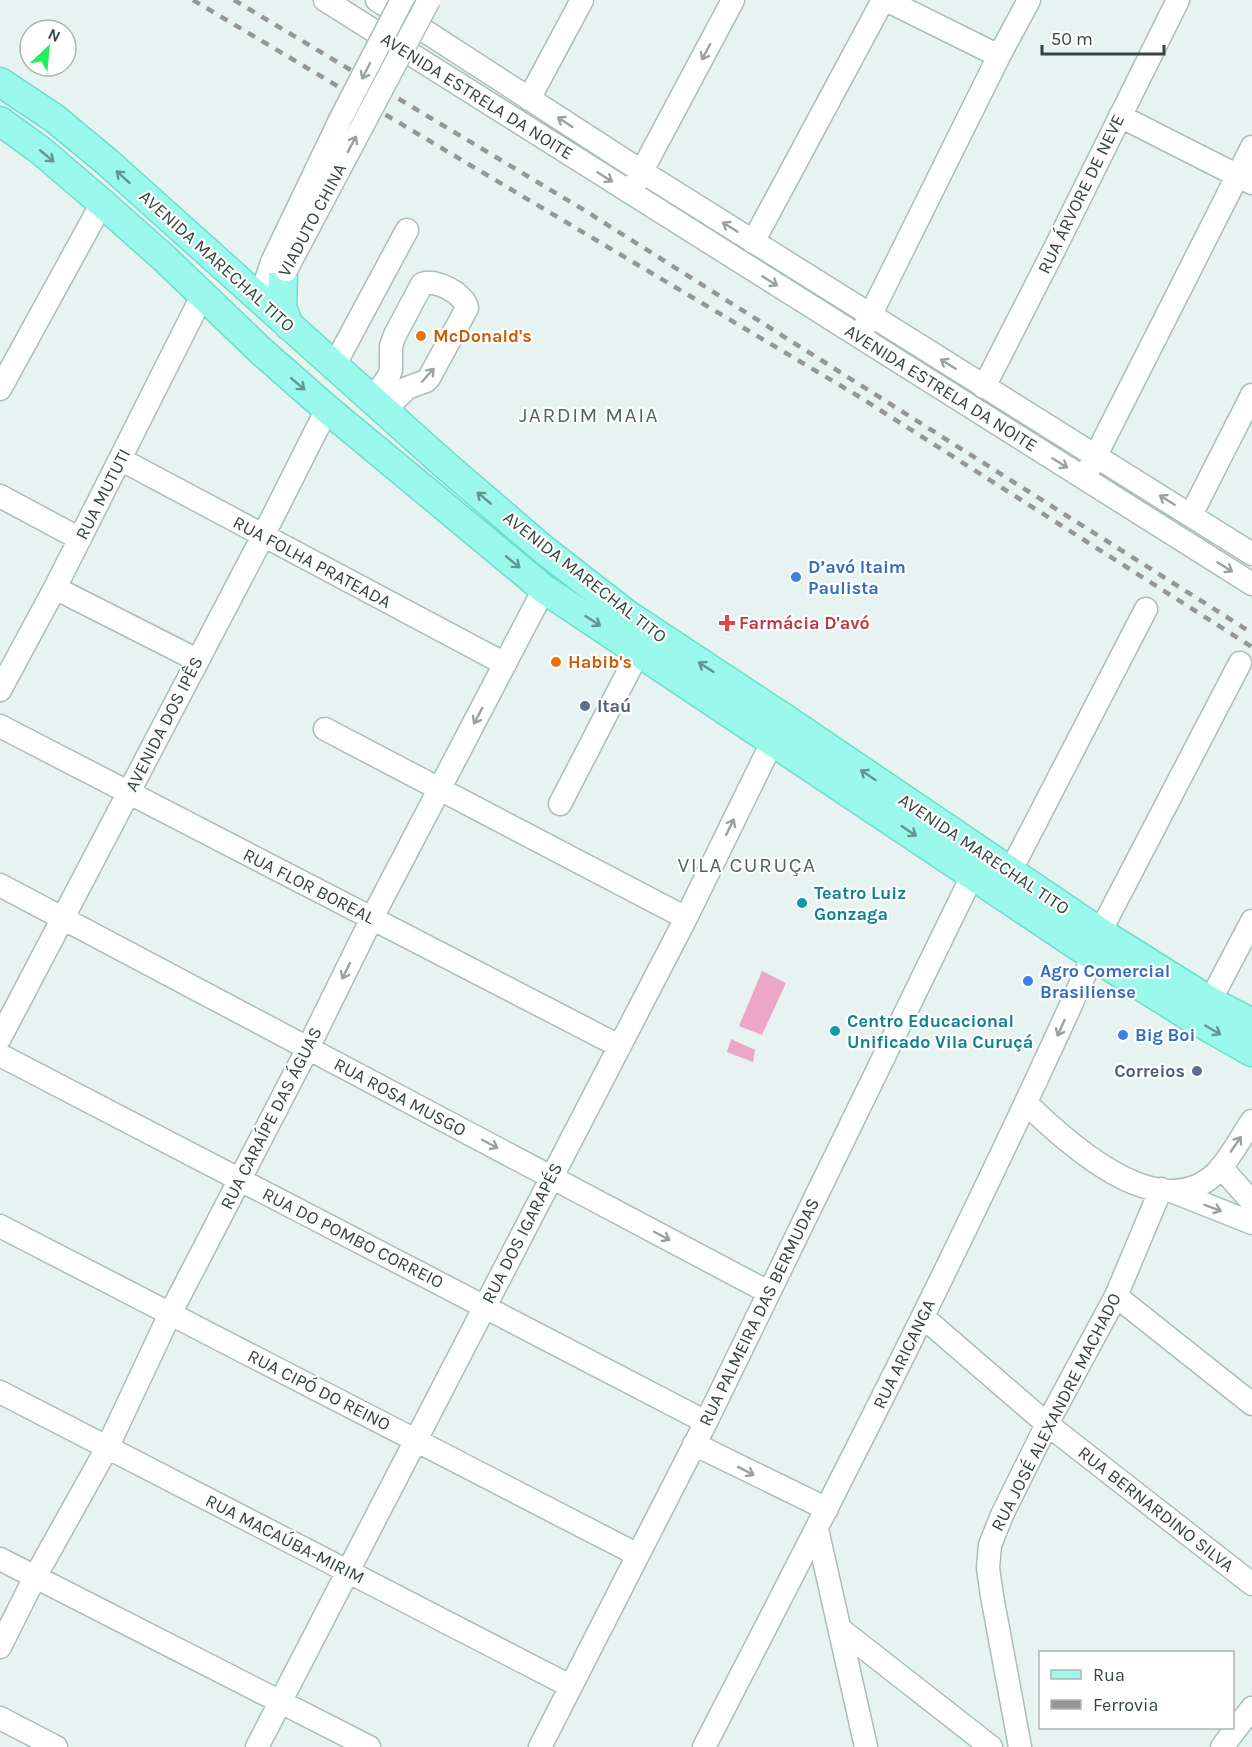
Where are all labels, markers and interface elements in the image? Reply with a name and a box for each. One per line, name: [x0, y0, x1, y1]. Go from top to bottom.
north arrow: [18, 18, 78, 78]
scale bar: [1042, 18, 1164, 56]
text: N: [45, 24, 64, 46]
street label: AVENIDA ESTRELA DA NOITE: [377, 28, 577, 164]
text: 50 m: [1051, 28, 1093, 50]
one-way arrow: [700, 42, 711, 60]
one-way arrow: [359, 61, 371, 79]
street label: RUA ÁRVORE DE NEVE: [1032, 110, 1129, 277]
one-way arrow: [557, 116, 574, 128]
one-way arrow: [346, 136, 358, 153]
one-way arrow: [39, 149, 55, 162]
street label: VIADUTO CHINA: [273, 160, 351, 280]
one-way arrow: [116, 170, 131, 184]
one-way arrow: [596, 172, 613, 184]
street label: AVENIDA MARECHAL TITO: [135, 185, 299, 337]
one-way arrow: [722, 220, 739, 232]
one-way arrow: [761, 275, 778, 287]
street label: AVENIDA ESTRELA DA NOITE: [841, 320, 1041, 456]
place label: McDonald's: [433, 325, 532, 347]
marker: McDonald's: [414, 329, 428, 343]
one-way arrow: [940, 358, 957, 370]
one-way arrow: [421, 368, 435, 384]
one-way arrow: [290, 377, 305, 391]
district label: JARDIM MAIA: [519, 403, 659, 427]
street label: RUA MUTUTI: [71, 445, 135, 543]
one-way arrow: [1051, 457, 1068, 469]
one-way arrow: [476, 492, 492, 505]
one-way arrow: [1159, 494, 1176, 506]
street label: AVENIDA MARECHAL TITO: [499, 506, 671, 648]
street label: RUA FOLHA PRATEADA: [229, 511, 395, 613]
one-way arrow: [505, 555, 520, 569]
place label: D’avó Itaim Paulista: [808, 556, 906, 599]
one-way arrow: [1216, 561, 1233, 573]
marker: D’avó Itaim Paulista: [789, 570, 803, 584]
place label: Farmácia D'avó: [739, 612, 870, 634]
one-way arrow: [584, 615, 601, 627]
marker: Farmácia D'avó: [720, 616, 734, 630]
place label: Habib's: [568, 651, 632, 673]
street label: AVENIDA DOS IPÊS: [120, 653, 208, 795]
marker: Habib's: [549, 655, 563, 669]
one-way arrow: [698, 660, 715, 672]
place label: Itaú: [597, 695, 631, 717]
marker: Itaú: [578, 699, 592, 713]
one-way arrow: [472, 707, 484, 724]
one-way arrow: [860, 769, 877, 781]
street label: AVENIDA MARECHAL TITO: [894, 789, 1074, 919]
one-way arrow: [725, 819, 737, 837]
one-way arrow: [900, 825, 917, 837]
street label: RUA FLOR BOREAL: [239, 843, 379, 929]
district label: VILA CURUÇA: [677, 853, 817, 877]
place label: Teatro Luiz Gonzaga: [814, 882, 906, 925]
marker: Teatro Luiz Gonzaga: [795, 896, 809, 910]
place label: Agro Comercial Brasiliense: [1040, 960, 1170, 1003]
one-way arrow: [340, 961, 352, 979]
marker: Agro Comercial Brasiliense: [1021, 974, 1035, 988]
place label: Centro Educacional Unificado Vila Curuçá: [847, 1010, 1033, 1053]
one-way arrow: [1054, 1019, 1066, 1037]
street label: RUA CARAÍPE DAS ÁGUAS: [214, 1023, 327, 1213]
marker: Centro Educacional Unificado Vila Curuçá: [828, 1024, 842, 1038]
place label: Big Boi: [1135, 1024, 1195, 1046]
one-way arrow: [1204, 1024, 1221, 1036]
marker: Big Boi: [1116, 1028, 1130, 1042]
street label: RUA ROSA MUSGO: [330, 1053, 470, 1141]
place label: Correios: [1114, 1060, 1185, 1082]
marker: Correios: [1190, 1064, 1204, 1078]
one-way arrow: [1230, 1136, 1242, 1153]
one-way arrow: [480, 1139, 498, 1150]
street label: RUA DOS IGARAPÉS: [476, 1158, 567, 1307]
street label: RUA DO POMBO CORREIO: [259, 1183, 447, 1293]
street label: RUA PALMEIRA DAS BERMUDAS: [694, 1194, 824, 1430]
one-way arrow: [1203, 1203, 1222, 1214]
one-way arrow: [653, 1230, 671, 1242]
street label: RUA JOSÉ ALEXANDRE MACHADO: [985, 1289, 1126, 1535]
street label: RUA ARICANGA: [868, 1296, 940, 1412]
street label: RUA CIPÓ DO REINO: [244, 1344, 394, 1435]
street label: RUA BERNARDINO SILVA: [1074, 1441, 1238, 1577]
one-way arrow: [737, 1466, 755, 1477]
street label: RUA MACAÚBA-MIRIM: [202, 1488, 369, 1589]
legend: [1039, 1651, 1234, 1729]
text: Rua: [1093, 1664, 1125, 1686]
text: Ferrovia: [1093, 1694, 1158, 1716]

